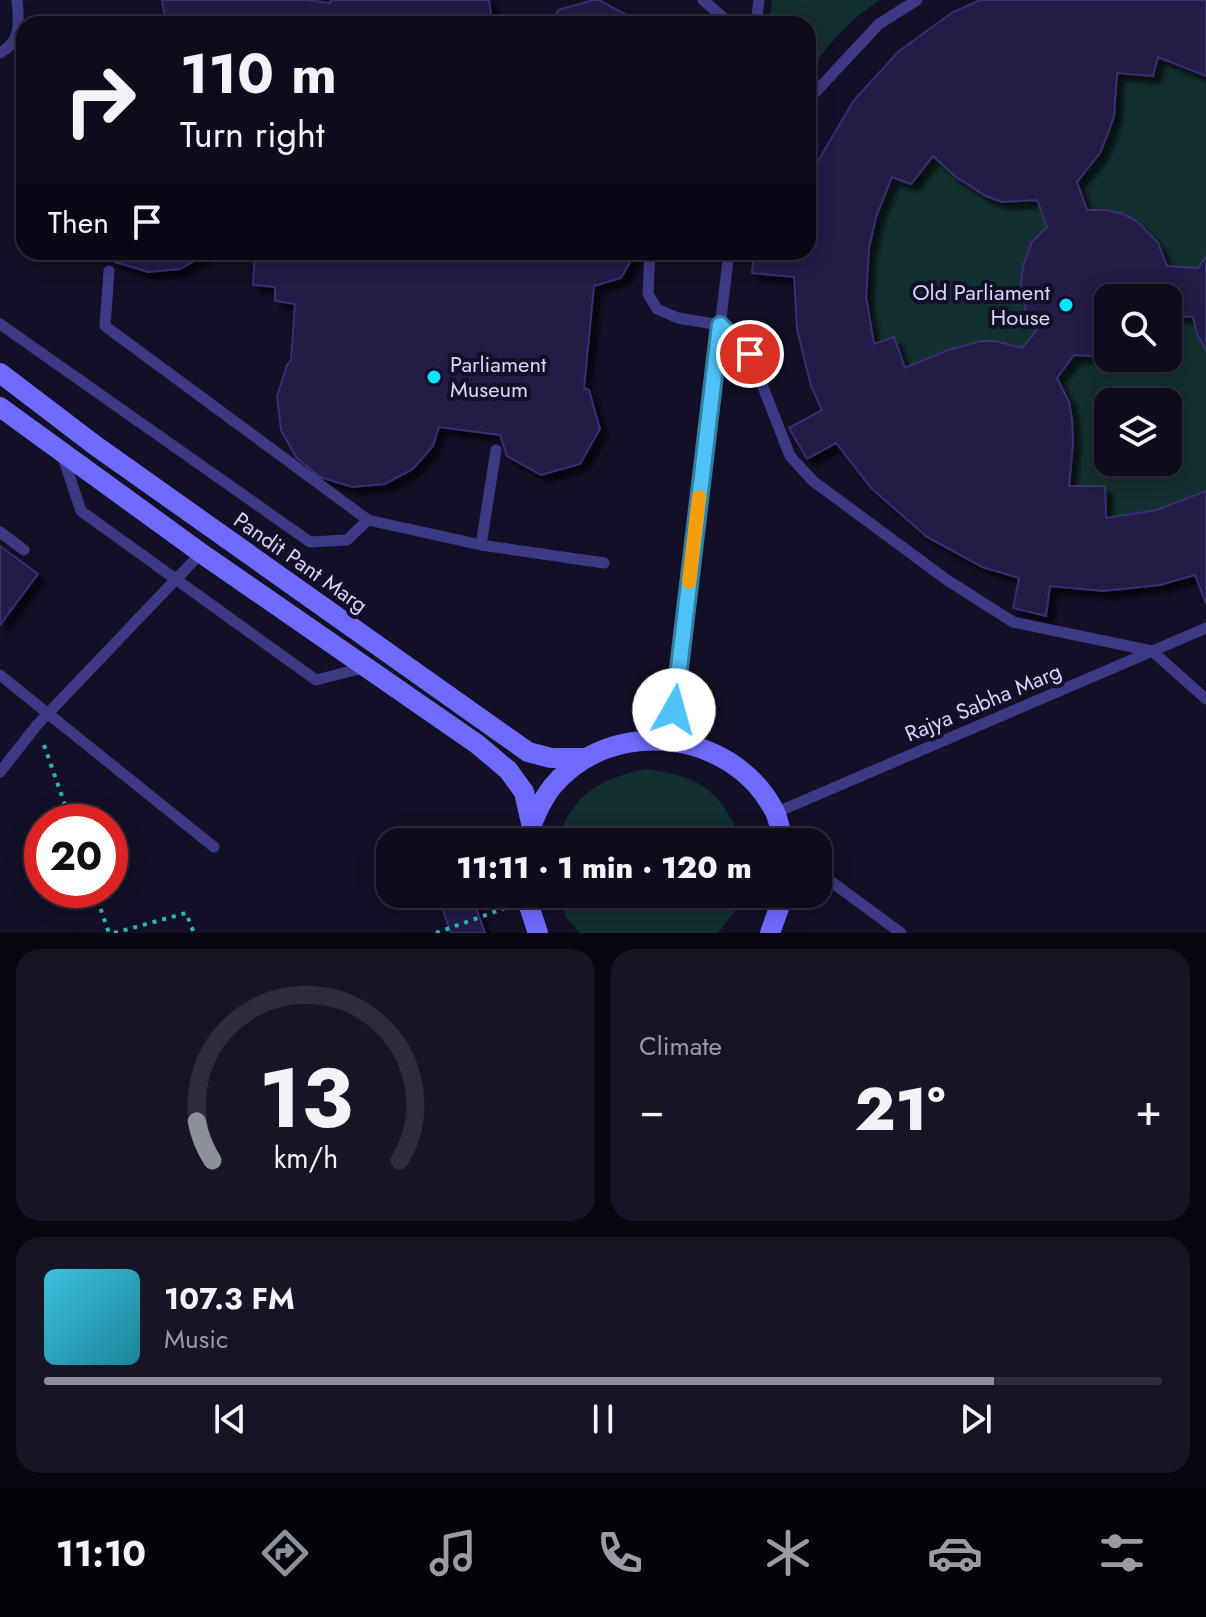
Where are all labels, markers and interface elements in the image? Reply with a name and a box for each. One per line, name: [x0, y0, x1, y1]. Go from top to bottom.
text: 110 m: [180, 33, 337, 114]
icon: right: [48, 48, 152, 152]
text: Turn right: [180, 108, 325, 160]
icon: arrive: [125, 200, 169, 244]
text: Then: [48, 201, 109, 244]
place label: Old Parliament House: [912, 276, 1051, 333]
map controls: [1094, 284, 1182, 476]
button: search: [1094, 284, 1182, 372]
marker: Old Parliament House: [1057, 296, 1075, 314]
pin: [716, 320, 784, 388]
icon: arrive: [728, 332, 772, 376]
place label: Parliament Museum: [450, 348, 547, 405]
marker: Parliament Museum: [425, 368, 443, 386]
button: layers: [1094, 388, 1182, 476]
street label: Pandit Pant Marg: [227, 504, 375, 620]
street label: Rajya Sabha Marg: [900, 655, 1066, 749]
position arrow: [632, 668, 716, 752]
speed limit sign: 20: [24, 804, 128, 908]
text: 11:11 · 1 min · 120 m: [456, 846, 752, 889]
text: Climate: [639, 1027, 722, 1065]
text: 13: [258, 1038, 353, 1158]
text: 21°: [855, 1066, 945, 1153]
text: −: [639, 1078, 665, 1142]
text: +: [1135, 1078, 1162, 1142]
text: km/h: [273, 1137, 338, 1179]
text: 107.3 FM: [164, 1277, 295, 1320]
text: Music: [164, 1320, 228, 1358]
icon: previous: [208, 1397, 252, 1441]
icon: pause: [581, 1397, 625, 1441]
icon: next: [954, 1397, 998, 1441]
icon: directions: [257, 1525, 313, 1581]
icon: music: [425, 1525, 481, 1581]
icon: phone: [592, 1525, 648, 1581]
icon: climate: [760, 1525, 816, 1581]
icon: car: [927, 1525, 983, 1581]
icon: filters: [1094, 1525, 1150, 1581]
text: 11:10: [56, 1527, 146, 1579]

